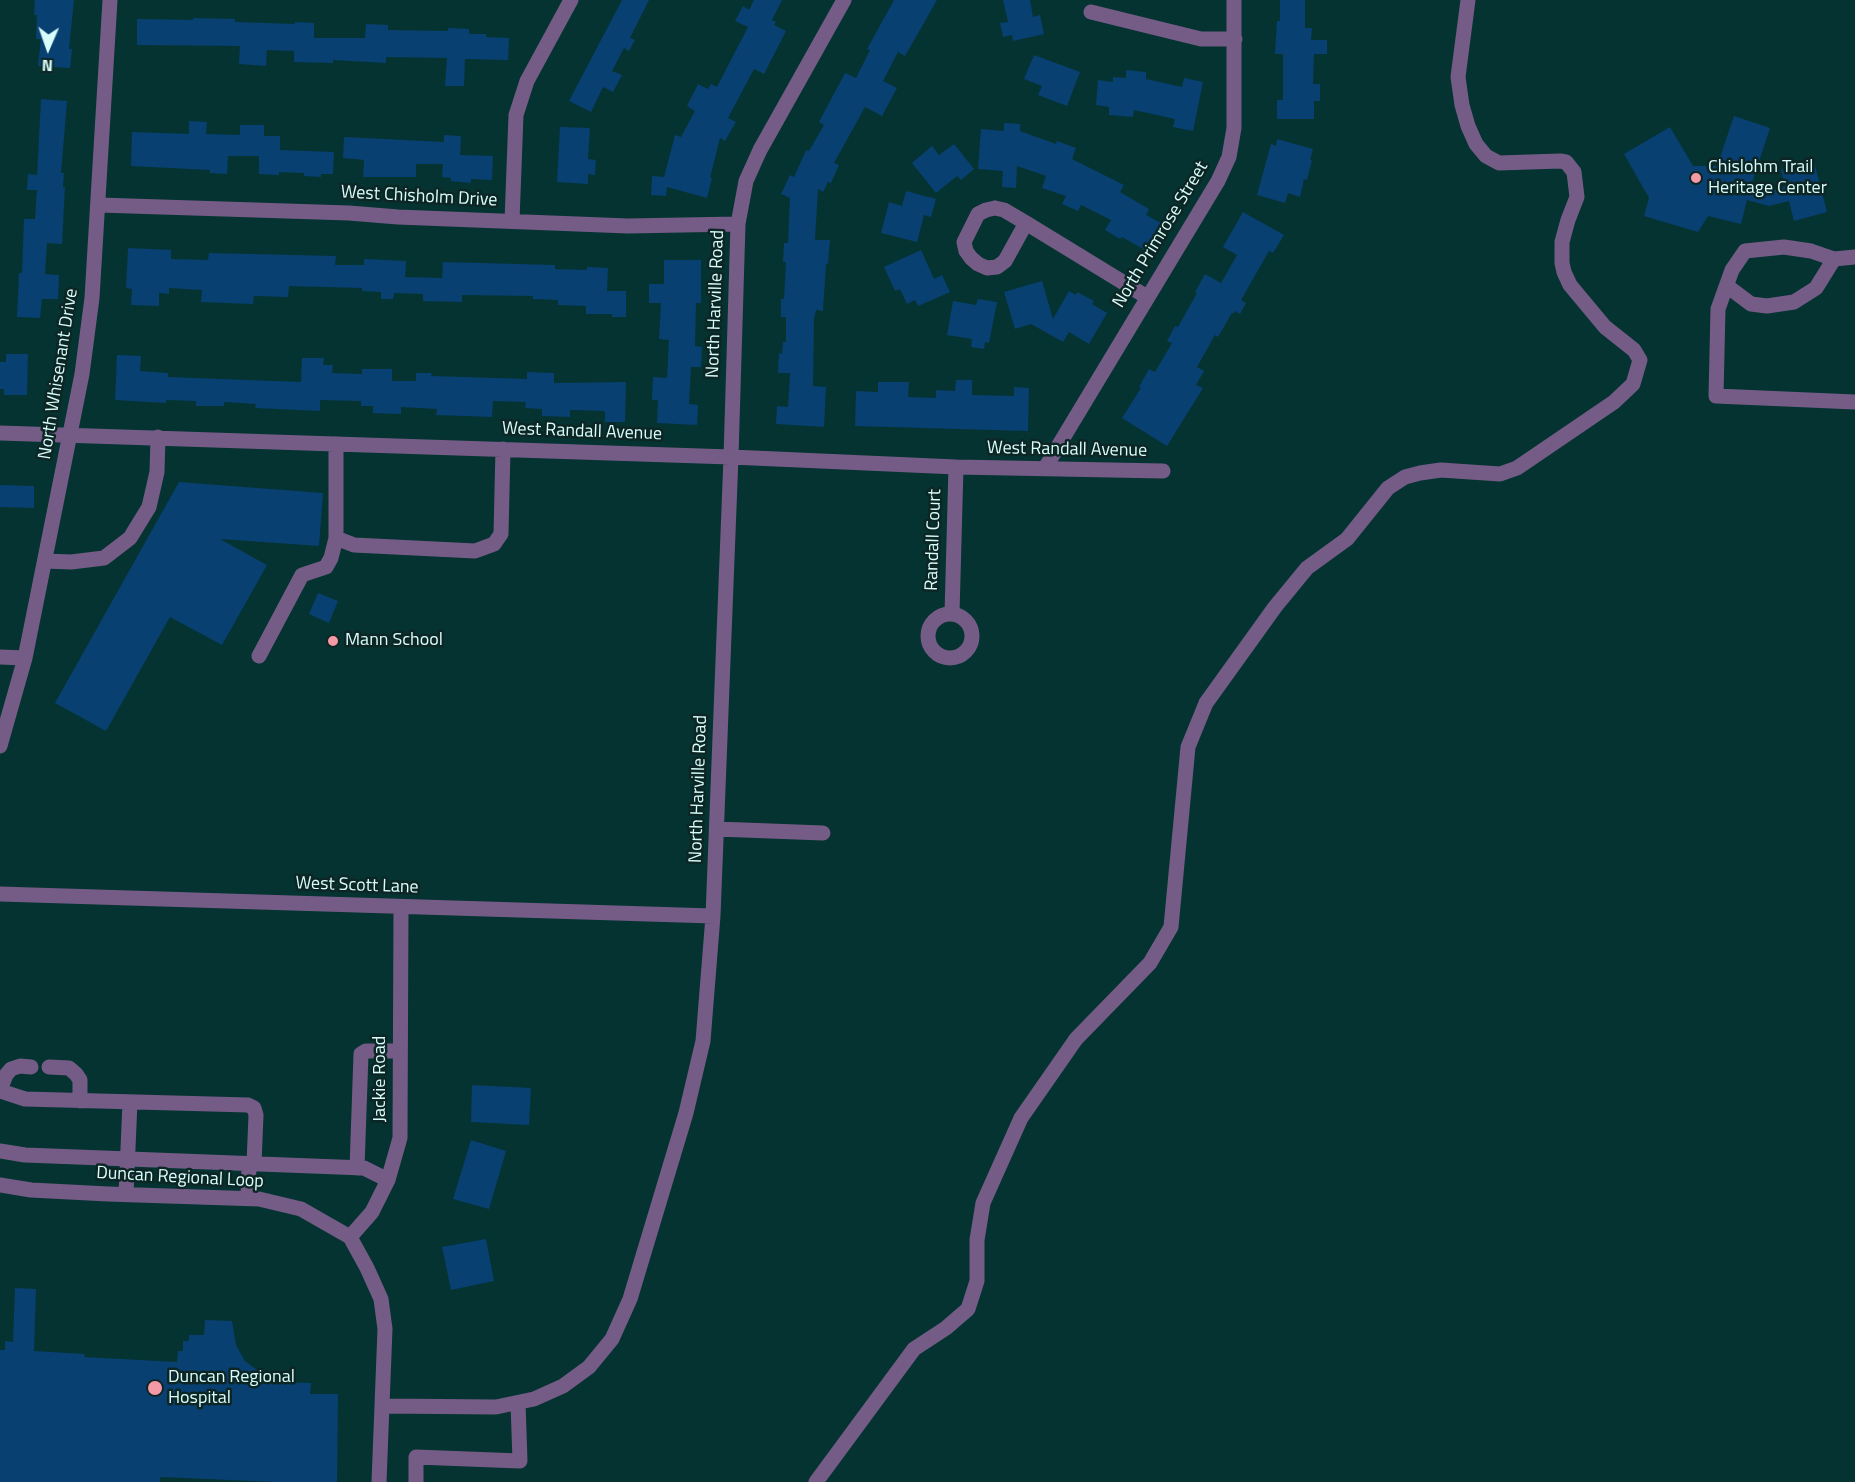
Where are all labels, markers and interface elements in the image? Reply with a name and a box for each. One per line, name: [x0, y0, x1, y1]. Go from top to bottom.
north arrow: [18, 18, 78, 78]
text: N: [41, 54, 53, 78]
place label: Chislohm Trail Heritage Center: [1708, 157, 1827, 200]
street label: North Primrose Street: [1109, 158, 1213, 312]
marker: Chislohm Trail Heritage Center: [1689, 171, 1703, 185]
street label: West Chisholm Drive: [340, 182, 498, 212]
street label: North Harville Road: [703, 230, 729, 378]
street label: North Whisenant Drive: [35, 287, 83, 461]
street label: West Randall Avenue: [502, 418, 662, 446]
street label: West Randall Avenue: [987, 438, 1147, 462]
street label: Randall Court: [921, 489, 947, 591]
place label: Mann School: [345, 630, 443, 652]
marker: Mann School: [326, 634, 340, 648]
street label: North Harville Road: [686, 715, 712, 863]
street label: West Scott Lane: [295, 873, 419, 899]
street label: Jackie Road: [370, 1036, 392, 1122]
street label: Duncan Regional Loop: [96, 1163, 264, 1193]
place label: Duncan Regional Hospital: [168, 1367, 295, 1410]
marker: Duncan Regional Hospital: [146, 1379, 164, 1397]

